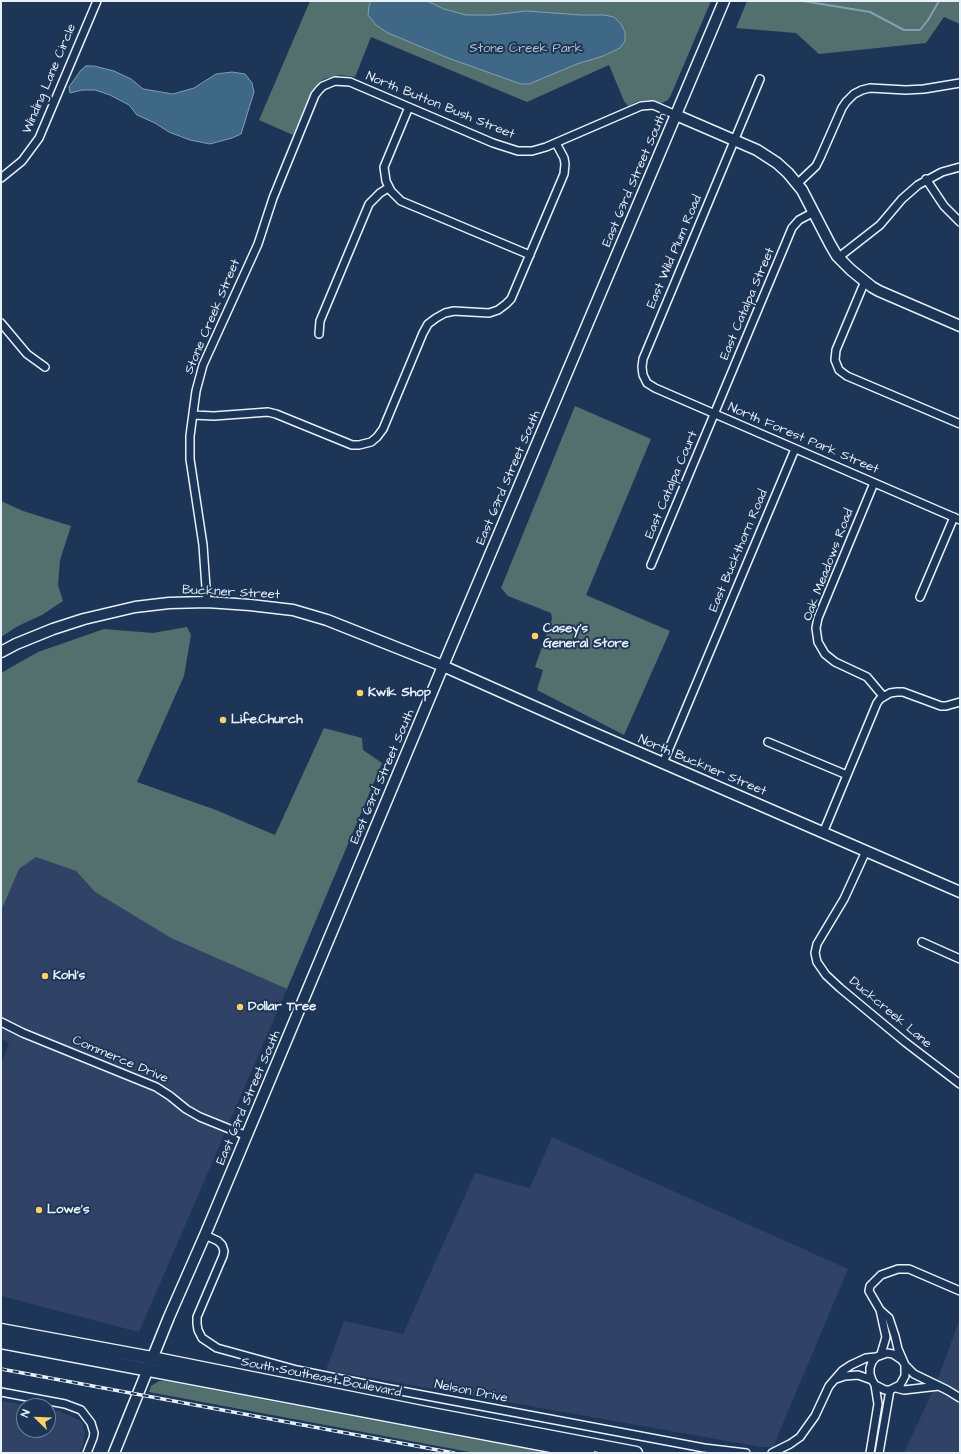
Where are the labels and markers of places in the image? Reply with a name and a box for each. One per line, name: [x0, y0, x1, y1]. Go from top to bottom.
place label: Casey's General Store: [543, 621, 629, 652]
marker: Casey's General Store: [530, 631, 540, 641]
place label: Kwik Shop: [368, 685, 431, 701]
marker: Kwik Shop: [355, 688, 365, 698]
place label: Life.Church: [231, 712, 303, 728]
marker: Life.Church: [218, 715, 228, 725]
place label: Kohl's: [53, 968, 85, 984]
marker: Kohl's: [40, 971, 50, 981]
place label: Dollar Tree: [248, 999, 316, 1015]
marker: Dollar Tree: [235, 1002, 245, 1012]
place label: Lowe's: [47, 1202, 89, 1218]
marker: Lowe's: [34, 1205, 44, 1215]

